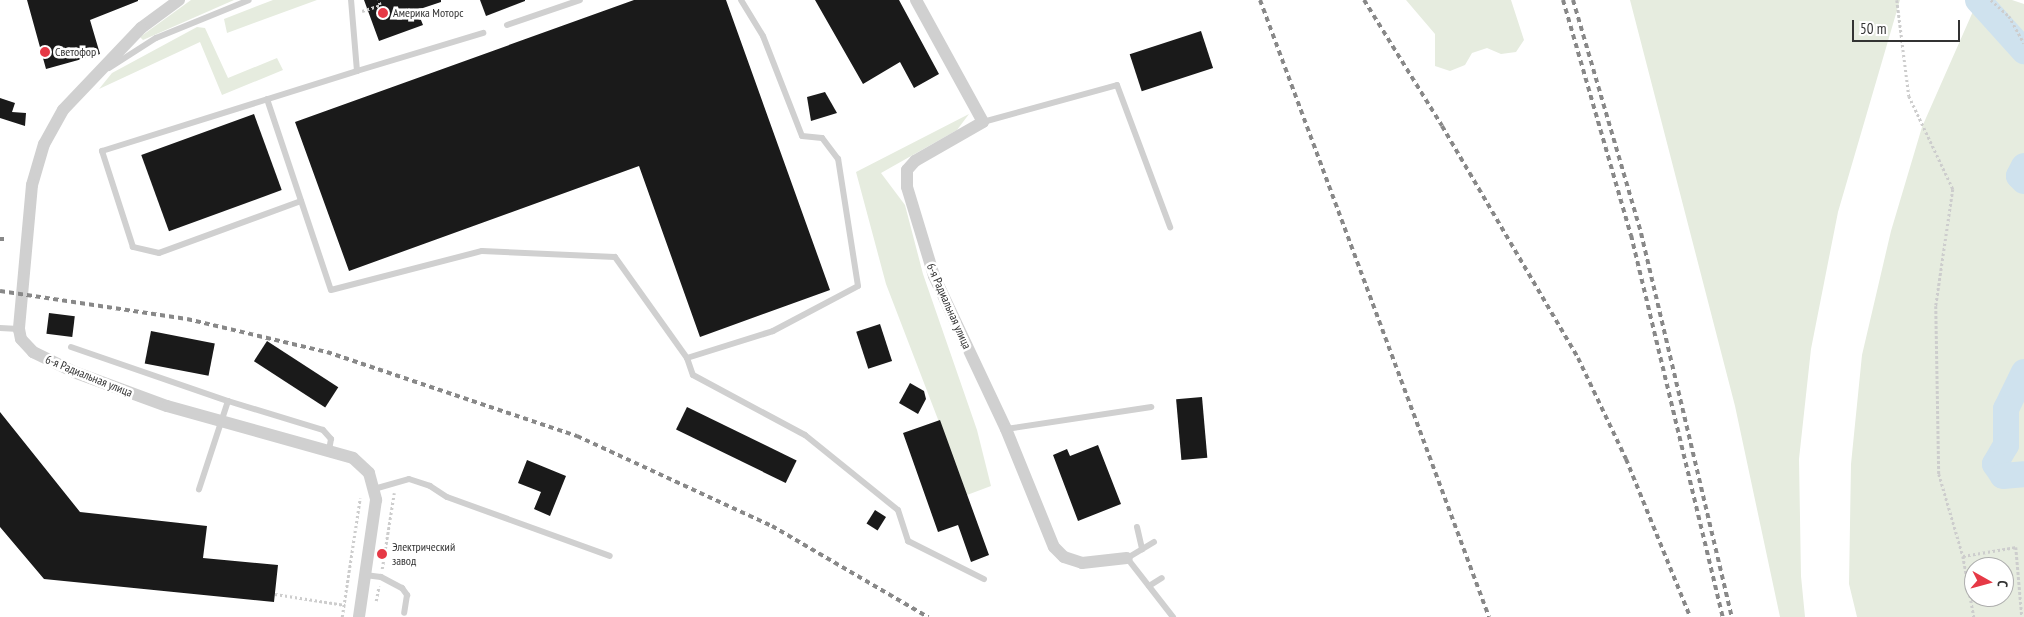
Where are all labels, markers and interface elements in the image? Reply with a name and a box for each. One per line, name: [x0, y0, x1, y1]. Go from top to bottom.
place label: Америка Моторс: [393, 6, 463, 20]
marker: Америка Моторс: [377, 7, 389, 19]
scale bar: [1854, 10, 1962, 42]
text: 50 m: [1860, 19, 1886, 38]
place label: Светофор: [55, 45, 96, 59]
marker: Светофор: [39, 46, 51, 58]
street label: 6-я Радиальная улица: [924, 261, 974, 351]
street label: 6-я Радиальная улица: [43, 352, 135, 400]
place label: Электрический завод: [392, 540, 455, 568]
marker: Электрический завод: [376, 548, 388, 560]
north arrow: [1964, 557, 2014, 607]
text: С: [1994, 579, 2012, 588]

